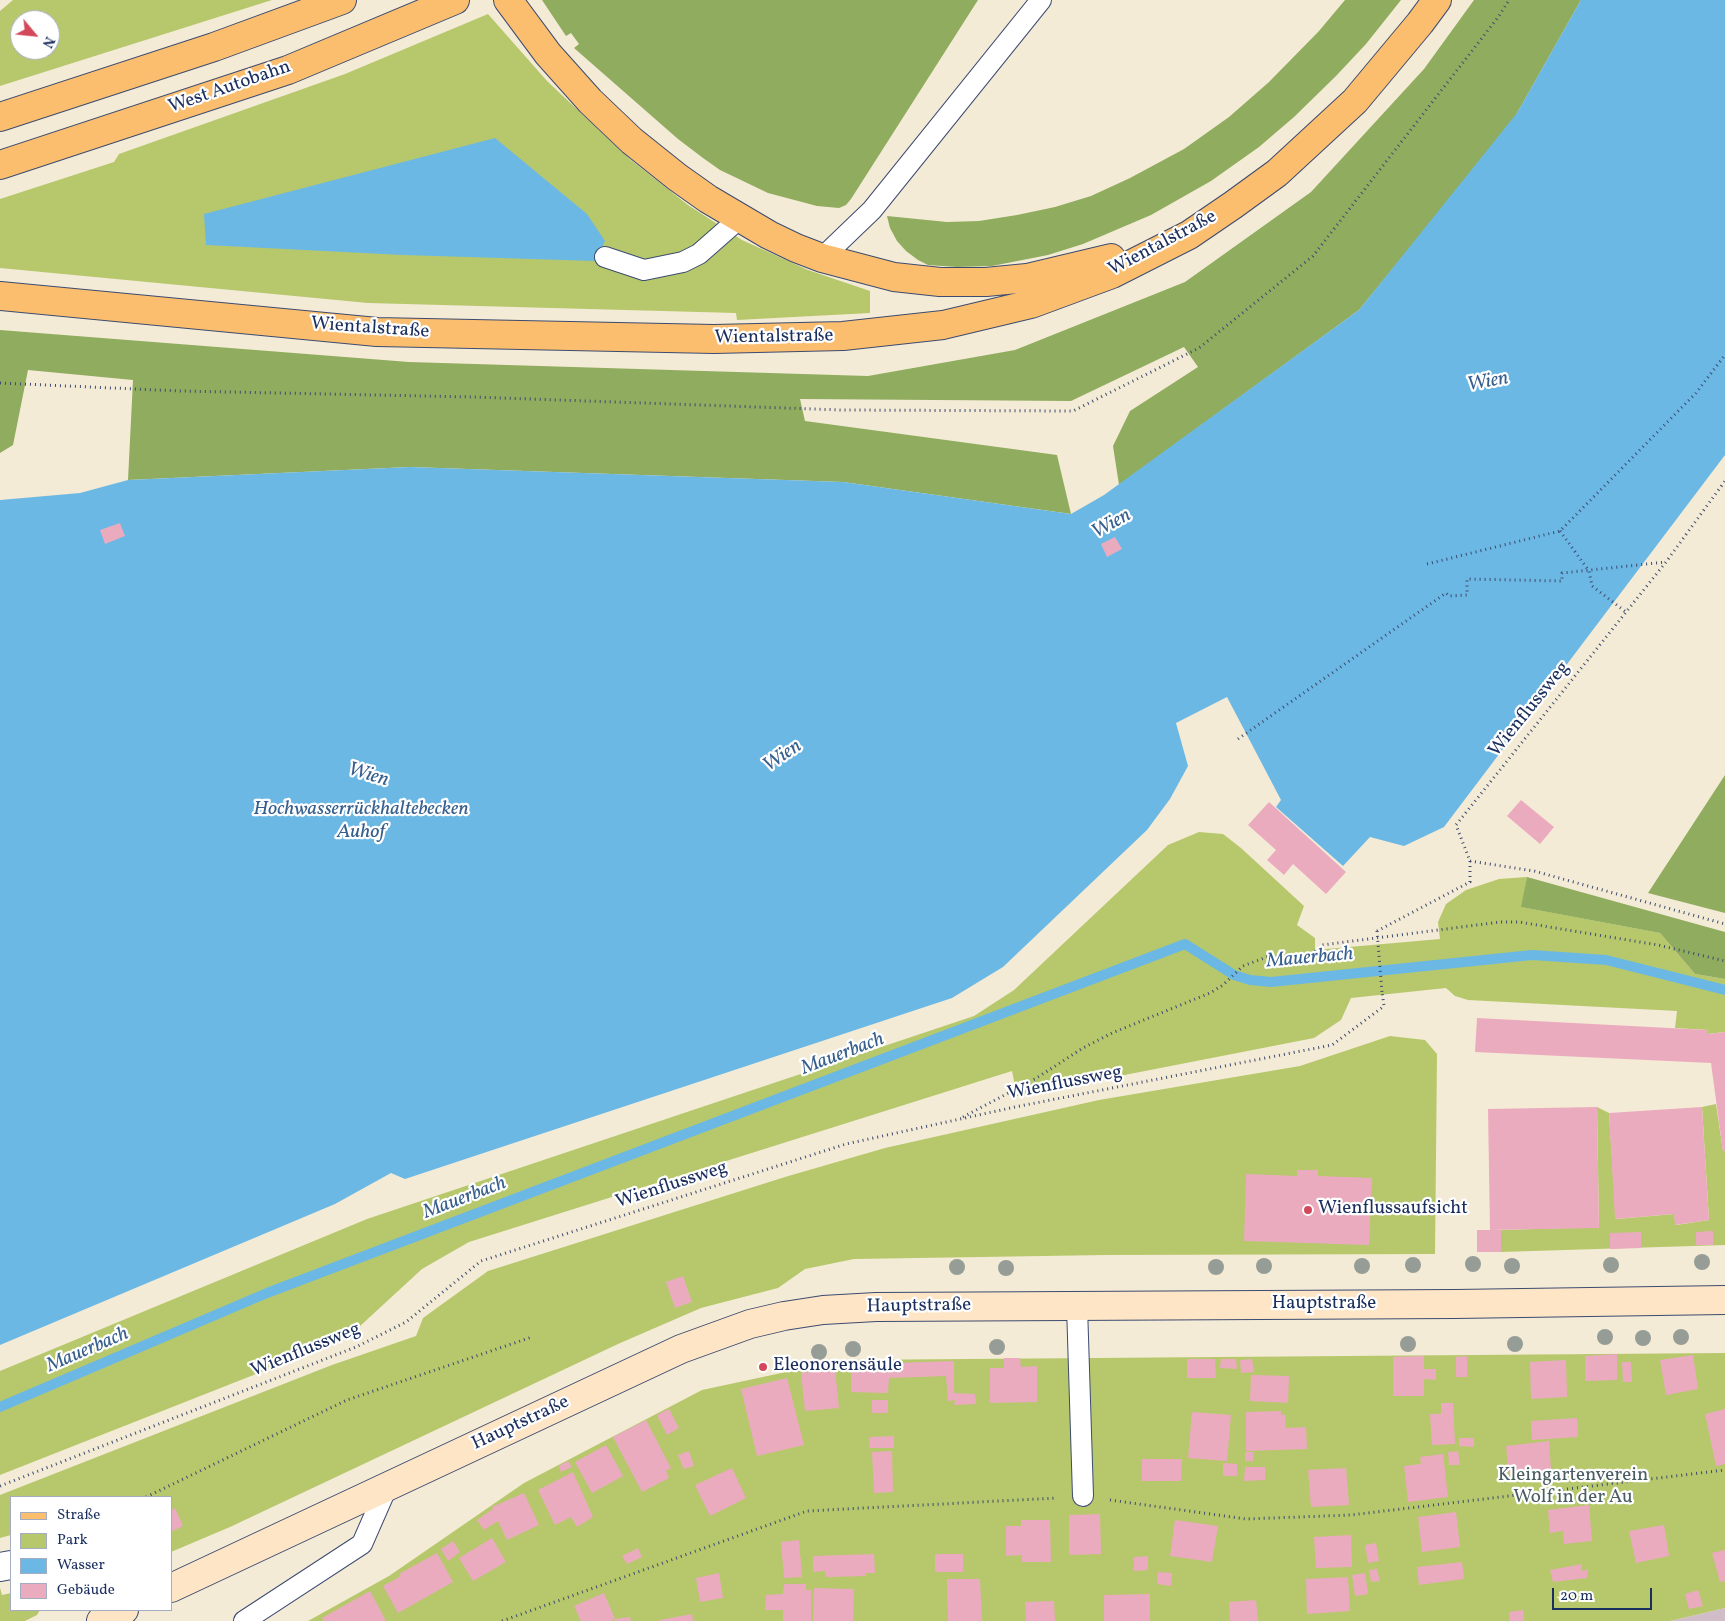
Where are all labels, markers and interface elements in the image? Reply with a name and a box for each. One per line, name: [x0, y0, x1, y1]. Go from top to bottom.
north arrow: [10, 10, 60, 60]
text: N: [37, 33, 59, 51]
street label: West Autobahn: [166, 56, 294, 120]
street label: Wientalstraße: [1105, 206, 1221, 282]
street label: Wientalstraße: [310, 313, 430, 345]
street label: Wientalstraße: [714, 326, 834, 350]
water label: Wien: [1466, 368, 1510, 398]
water label: Wien: [1088, 504, 1136, 546]
street label: Wienflussweg: [1485, 658, 1575, 762]
water label: Wien: [759, 735, 807, 779]
water label: Wien: [345, 758, 391, 794]
water label: Hochwasserrückhaltebecken Auhof: [253, 798, 469, 845]
water label: Mauerbach: [1266, 943, 1354, 975]
water label: Mauerbach: [798, 1028, 888, 1082]
street label: Wienflussweg: [1006, 1062, 1124, 1106]
street label: Wienflussweg: [613, 1157, 731, 1215]
water label: Mauerbach: [420, 1172, 510, 1226]
place label: Wienflussaufsicht: [1318, 1199, 1468, 1221]
marker: Wienflussaufsicht: [1302, 1204, 1314, 1216]
street label: Hauptstraße: [1272, 1294, 1376, 1316]
street label: Hauptstraße: [866, 1295, 972, 1319]
street label: Wienflussweg: [248, 1319, 364, 1383]
water label: Mauerbach: [43, 1323, 133, 1379]
place label: Eleonorensäule: [773, 1356, 902, 1378]
marker: Eleonorensäule: [757, 1361, 769, 1373]
street label: Hauptstraße: [469, 1392, 573, 1456]
park label: Kleingartenverein Wolf in der Au: [1498, 1466, 1648, 1510]
legend: [10, 1496, 172, 1611]
text: Straße: [57, 1505, 100, 1526]
text: Park: [57, 1530, 88, 1551]
text: Wasser: [57, 1555, 105, 1576]
scale bar: [1555, 1578, 1655, 1610]
text: Gebäude: [57, 1580, 115, 1601]
text: 20 m: [1560, 1586, 1593, 1607]

